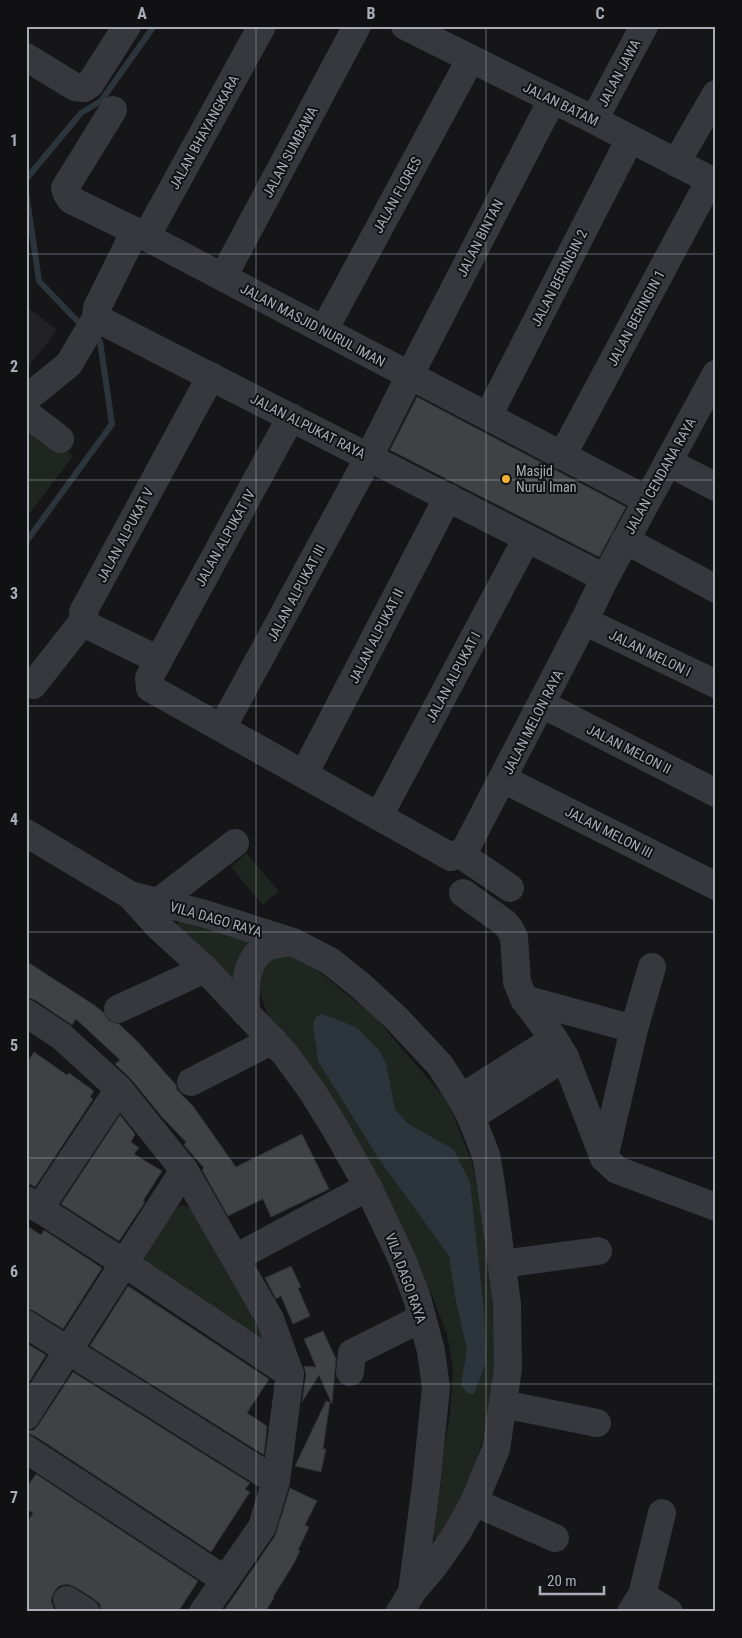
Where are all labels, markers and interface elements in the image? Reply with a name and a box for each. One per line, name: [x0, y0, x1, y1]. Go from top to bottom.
text: A: [137, 4, 147, 23]
text: B: [367, 4, 376, 23]
text: C: [595, 4, 605, 23]
street label: JALAN JAWA: [595, 37, 643, 109]
street label: JALAN BHAYANGKARA: [166, 72, 242, 192]
street label: JALAN BATAM: [521, 79, 601, 129]
street label: JALAN SUMBAWA: [259, 104, 321, 200]
text: 1: [10, 131, 18, 150]
street label: JALAN FLORES: [370, 154, 424, 236]
street label: JALAN BINTAN: [454, 197, 506, 279]
street label: JALAN BERINGIN 2: [528, 227, 590, 329]
street label: JALAN BERINGIN 1: [604, 267, 668, 369]
street label: JALAN MASJID NURUL IMAN: [238, 280, 388, 370]
text: 2: [10, 357, 18, 376]
street label: JALAN ALPUKAT RAYA: [248, 390, 368, 462]
street label: JALAN CENDANA RAYA: [621, 415, 699, 537]
place label: Masjid Nurul Iman: [516, 463, 576, 495]
marker: Masjid Nurul Iman: [500, 473, 512, 485]
street label: JALAN ALPUKAT V: [93, 485, 157, 585]
street label: JALAN ALPUKAT IV: [192, 487, 258, 589]
street label: JALAN ALPUKAT III: [264, 542, 328, 644]
text: 3: [10, 584, 18, 603]
street label: JALAN ALPUKAT II: [345, 586, 407, 686]
street label: JALAN MELON I: [606, 626, 694, 680]
street label: JALAN ALPUKAT I: [422, 629, 484, 725]
street label: JALAN MELON RAYA: [500, 667, 566, 777]
street label: JALAN MELON II: [584, 721, 674, 777]
street label: JALAN MELON III: [563, 803, 655, 861]
text: 4: [10, 810, 18, 829]
street label: VILA DAGO RAYA: [168, 898, 264, 940]
text: 5: [10, 1036, 18, 1055]
street label: VILA DAGO RAYA: [382, 1231, 430, 1325]
text: 6: [10, 1262, 18, 1281]
text: 7: [10, 1488, 18, 1507]
scale bar: [540, 1563, 603, 1595]
text: 20 m: [547, 1572, 577, 1590]

